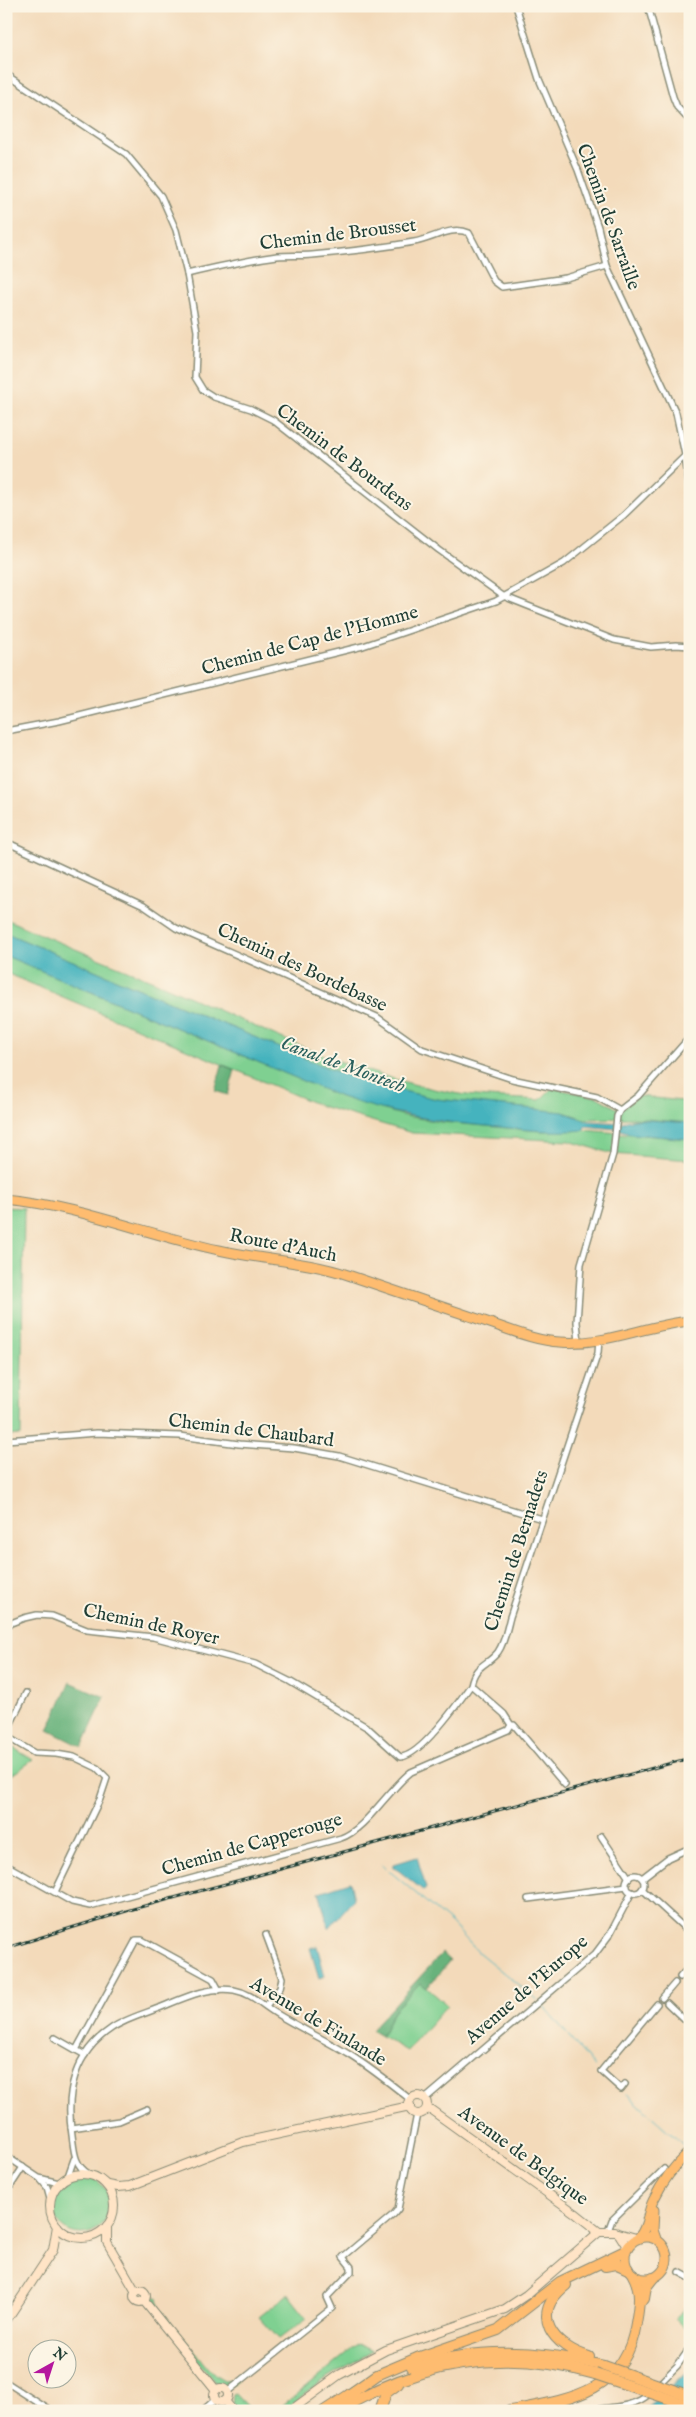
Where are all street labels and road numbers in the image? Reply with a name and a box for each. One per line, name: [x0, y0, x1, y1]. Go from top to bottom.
street label: Chemin de Sarraille: [570, 141, 646, 294]
street label: Chemin de Brousset: [258, 213, 418, 257]
street label: Chemin de Bourdens: [271, 399, 417, 517]
street label: Chemin de Cap de l'Homme: [199, 600, 421, 681]
street label: Chemin des Bordebasse: [213, 918, 391, 1018]
street label: Route d'Auch: [227, 1224, 339, 1268]
street label: Chemin de Chaubard: [167, 1409, 336, 1453]
street label: Chemin de Bernadets: [480, 1467, 554, 1635]
street label: Chemin de Royer: [81, 1599, 221, 1651]
street label: Chemin de Capperouge: [159, 1808, 345, 1882]
street label: Avenue de l'Europe: [460, 1930, 594, 2051]
street label: Avenue de Finlande: [245, 1971, 391, 2072]
street label: Avenue de Belgique: [452, 2100, 593, 2211]

